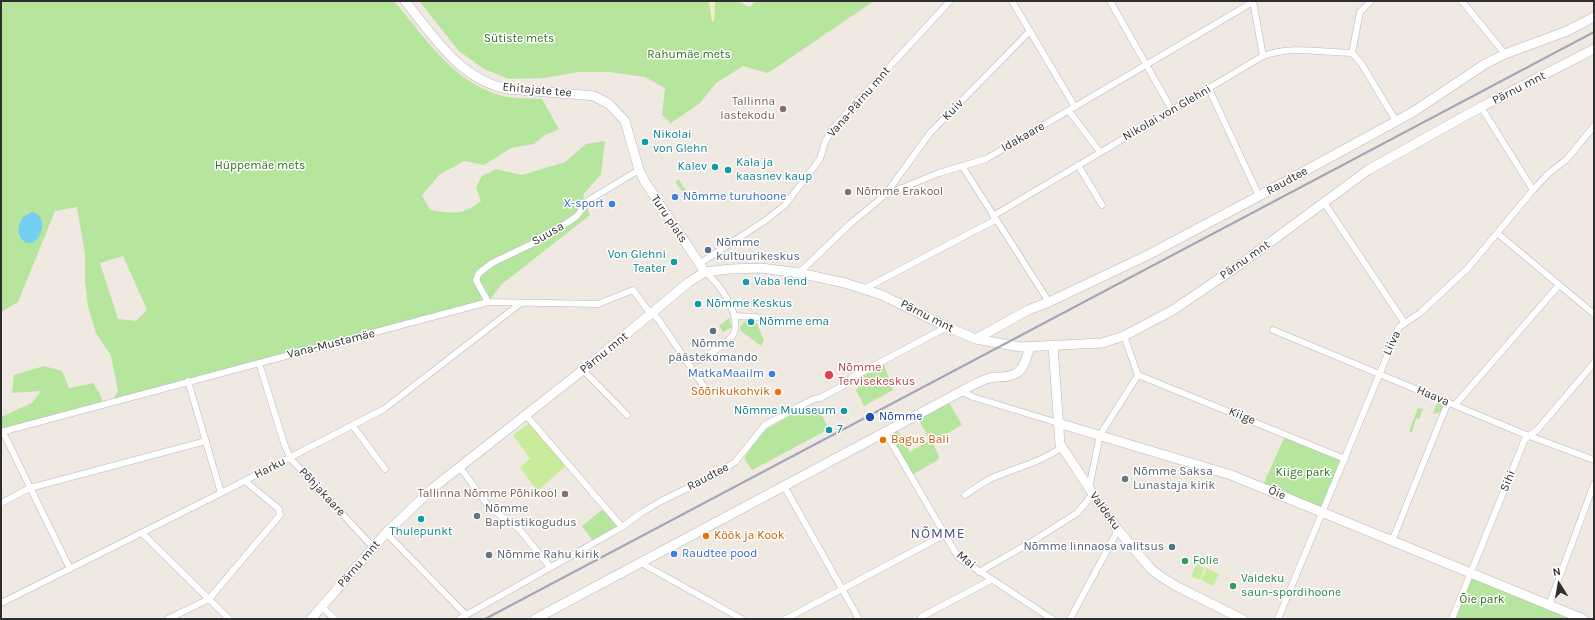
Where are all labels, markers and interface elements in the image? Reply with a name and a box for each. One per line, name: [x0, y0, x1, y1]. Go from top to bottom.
park label: Sütiste mets: [484, 32, 554, 46]
park label: Rahumäe mets: [647, 48, 731, 62]
street label: Vana-Pärnu mnt: [824, 64, 894, 140]
street label: Pärnu mnt: [1490, 68, 1548, 108]
street label: Ehitajate tee: [502, 80, 572, 100]
street label: Nikolai von Glehni: [1120, 82, 1214, 144]
place label: Tallinna lastekodu: [720, 95, 775, 123]
street label: Kuiv: [939, 96, 967, 124]
marker: Tallinna lastekodu: [778, 104, 788, 114]
street label: Idakaare: [999, 119, 1047, 155]
place label: Nikolai von Glehn: [653, 128, 707, 156]
marker: Nikolai von Glehn: [640, 137, 650, 147]
place label: Kala ja kaasnev kaup: [736, 156, 812, 184]
park label: Hüppemäe mets: [215, 159, 305, 173]
place label: Kalev: [678, 160, 707, 174]
marker: Kalev: [710, 162, 720, 172]
street label: Raudtee: [1264, 164, 1310, 198]
marker: Kala ja kaasnev kaup: [723, 165, 733, 175]
place label: Nõmme Erakool: [856, 185, 943, 199]
marker: Nõmme Erakool: [843, 187, 853, 197]
place label: Nõmme turuhoone: [683, 190, 786, 204]
street label: Turu plats: [648, 192, 690, 246]
marker: Nõmme turuhoone: [670, 192, 680, 202]
place label: X-sport: [563, 197, 604, 211]
marker: X-sport: [607, 199, 617, 209]
street label: Suusa: [529, 219, 567, 249]
place label: Nõmme kultuurikeskus: [716, 236, 800, 264]
street label: Pärnu mnt: [1217, 237, 1273, 283]
marker: Nõmme kultuurikeskus: [703, 245, 713, 255]
place label: Von Glehni Teater: [608, 248, 666, 276]
marker: Von Glehni Teater: [669, 257, 679, 267]
place label: Vaba lend: [754, 275, 807, 289]
marker: Vaba lend: [741, 277, 751, 287]
street label: Pärnu mnt: [898, 296, 956, 336]
place label: Nõmme Keskus: [706, 297, 792, 311]
marker: Nõmme Keskus: [693, 299, 703, 309]
place label: Nõmme ema: [759, 315, 829, 329]
marker: Nõmme ema: [746, 317, 756, 327]
street label: Vana-Mustamäe: [286, 326, 376, 362]
marker: Nõmme päästekomando: [708, 326, 718, 336]
street label: Liiva: [1380, 328, 1404, 358]
street label: Pärnu mnt: [577, 329, 631, 377]
place label: Nõmme päästekomando: [668, 337, 758, 365]
place label: Nõmme Tervisekeskus: [838, 361, 915, 389]
place label: MatkaMaailm: [688, 367, 764, 381]
marker: MatkaMaailm: [767, 369, 777, 379]
marker: Nõmme Tervisekeskus: [823, 369, 835, 381]
street label: Haava: [1415, 383, 1451, 409]
place label: Sõõrikukohvik: [691, 385, 770, 399]
marker: Sõõrikukohvik: [773, 387, 783, 397]
place label: Nõmme Muuseum: [734, 404, 836, 418]
street label: Kiige: [1227, 404, 1257, 428]
marker: Nõmme Muuseum: [839, 406, 849, 416]
place label: Nõmme: [879, 410, 922, 424]
marker: Nõmme: [864, 411, 876, 423]
place label: 7: [837, 423, 843, 437]
marker: 7: [824, 425, 834, 435]
place label: Bagus Bali: [891, 433, 949, 447]
marker: Bagus Bali: [878, 435, 888, 445]
street label: Harku: [252, 454, 288, 482]
street label: Raudtee: [685, 460, 731, 494]
street label: Põhjakaare: [296, 465, 348, 519]
place label: Nõmme Saksa Lunastaja kirik: [1133, 465, 1215, 493]
park label: Kiige park: [1276, 466, 1330, 480]
street label: Sihi: [1497, 468, 1519, 494]
marker: Nõmme Saksa Lunastaja kirik: [1120, 474, 1130, 484]
street label: Õie: [1266, 483, 1288, 503]
place label: Tallinna Nõmme Põhikool: [418, 487, 557, 501]
marker: Tallinna Nõmme Põhikool: [560, 489, 570, 499]
street label: Valdeku: [1086, 489, 1124, 533]
place label: Nõmme Baptistikogudus: [485, 502, 577, 530]
marker: Nõmme Baptistikogudus: [472, 511, 482, 521]
marker: Thulepunkt: [416, 514, 426, 524]
place label: Thulepunkt: [390, 525, 452, 539]
district label: NÕMME: [910, 526, 966, 542]
place label: Köök ja Kook: [714, 529, 784, 543]
marker: Köök ja Kook: [701, 531, 711, 541]
street label: Pärnu mnt: [335, 537, 383, 591]
place label: Nõmme linnaosa valitsus: [1023, 540, 1164, 554]
marker: Nõmme linnaosa valitsus: [1167, 542, 1177, 552]
place label: Raudtee pood: [682, 547, 757, 561]
place label: Nõmme Rahu kirik: [497, 548, 600, 562]
street label: Mai: [954, 548, 978, 572]
marker: Raudtee pood: [669, 549, 679, 559]
marker: Nõmme Rahu kirik: [484, 550, 494, 560]
place label: Folie: [1193, 554, 1219, 568]
marker: Folie: [1180, 556, 1190, 566]
north arrow: [1539, 564, 1579, 604]
text: N: [1551, 565, 1562, 579]
place label: Valdeku saun-spordihoone: [1241, 572, 1341, 600]
marker: Valdeku saun-spordihoone: [1228, 581, 1238, 591]
park label: Õie park: [1459, 593, 1505, 607]

